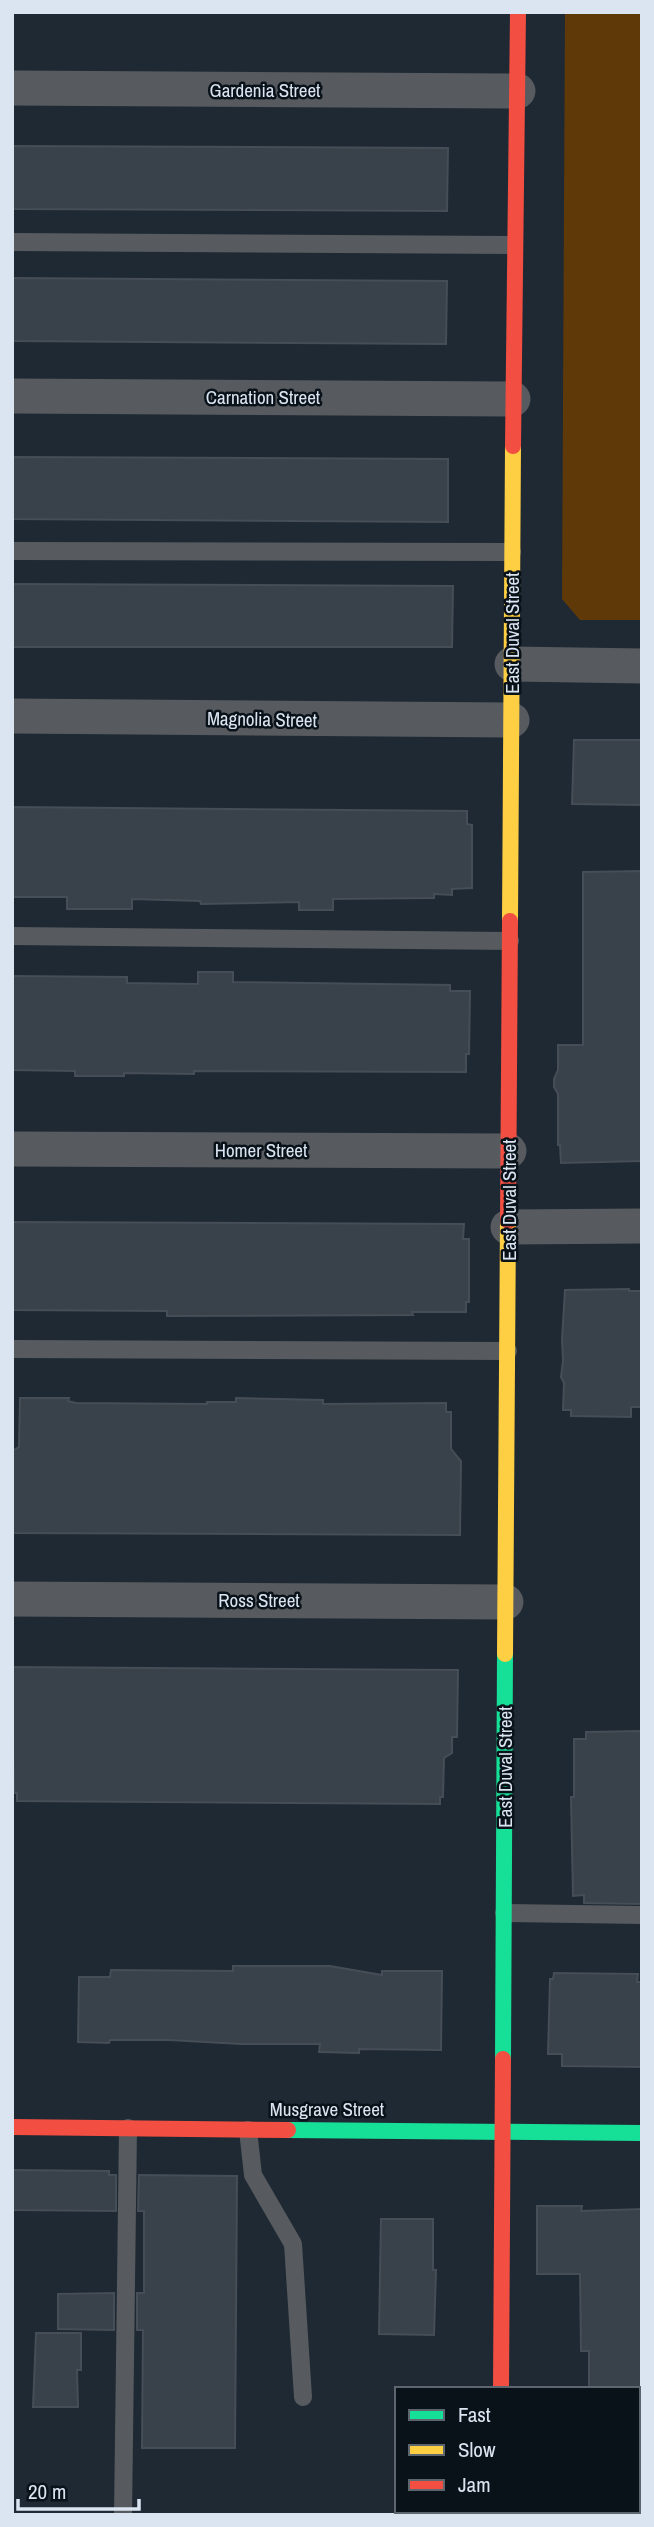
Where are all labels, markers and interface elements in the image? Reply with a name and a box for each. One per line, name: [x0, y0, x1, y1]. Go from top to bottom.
street label: Gardenia Street: [210, 77, 321, 103]
street label: Carnation Street: [206, 384, 321, 410]
street label: East Duval Street: [499, 572, 525, 694]
street label: Magnolia Street: [207, 705, 318, 733]
street label: Homer Street: [215, 1137, 308, 1163]
street label: East Duval Street: [496, 1139, 522, 1261]
street label: Ross Street: [218, 1587, 300, 1613]
street label: East Duval Street: [492, 1706, 518, 1828]
street label: Musgrave Street: [270, 2096, 385, 2122]
legend: [395, 2387, 640, 2513]
text: Fast: [458, 2400, 491, 2429]
text: Slow: [458, 2435, 496, 2464]
scale bar: [18, 2468, 138, 2512]
text: Jam: [458, 2470, 491, 2499]
text: 20 m: [28, 2477, 66, 2506]

